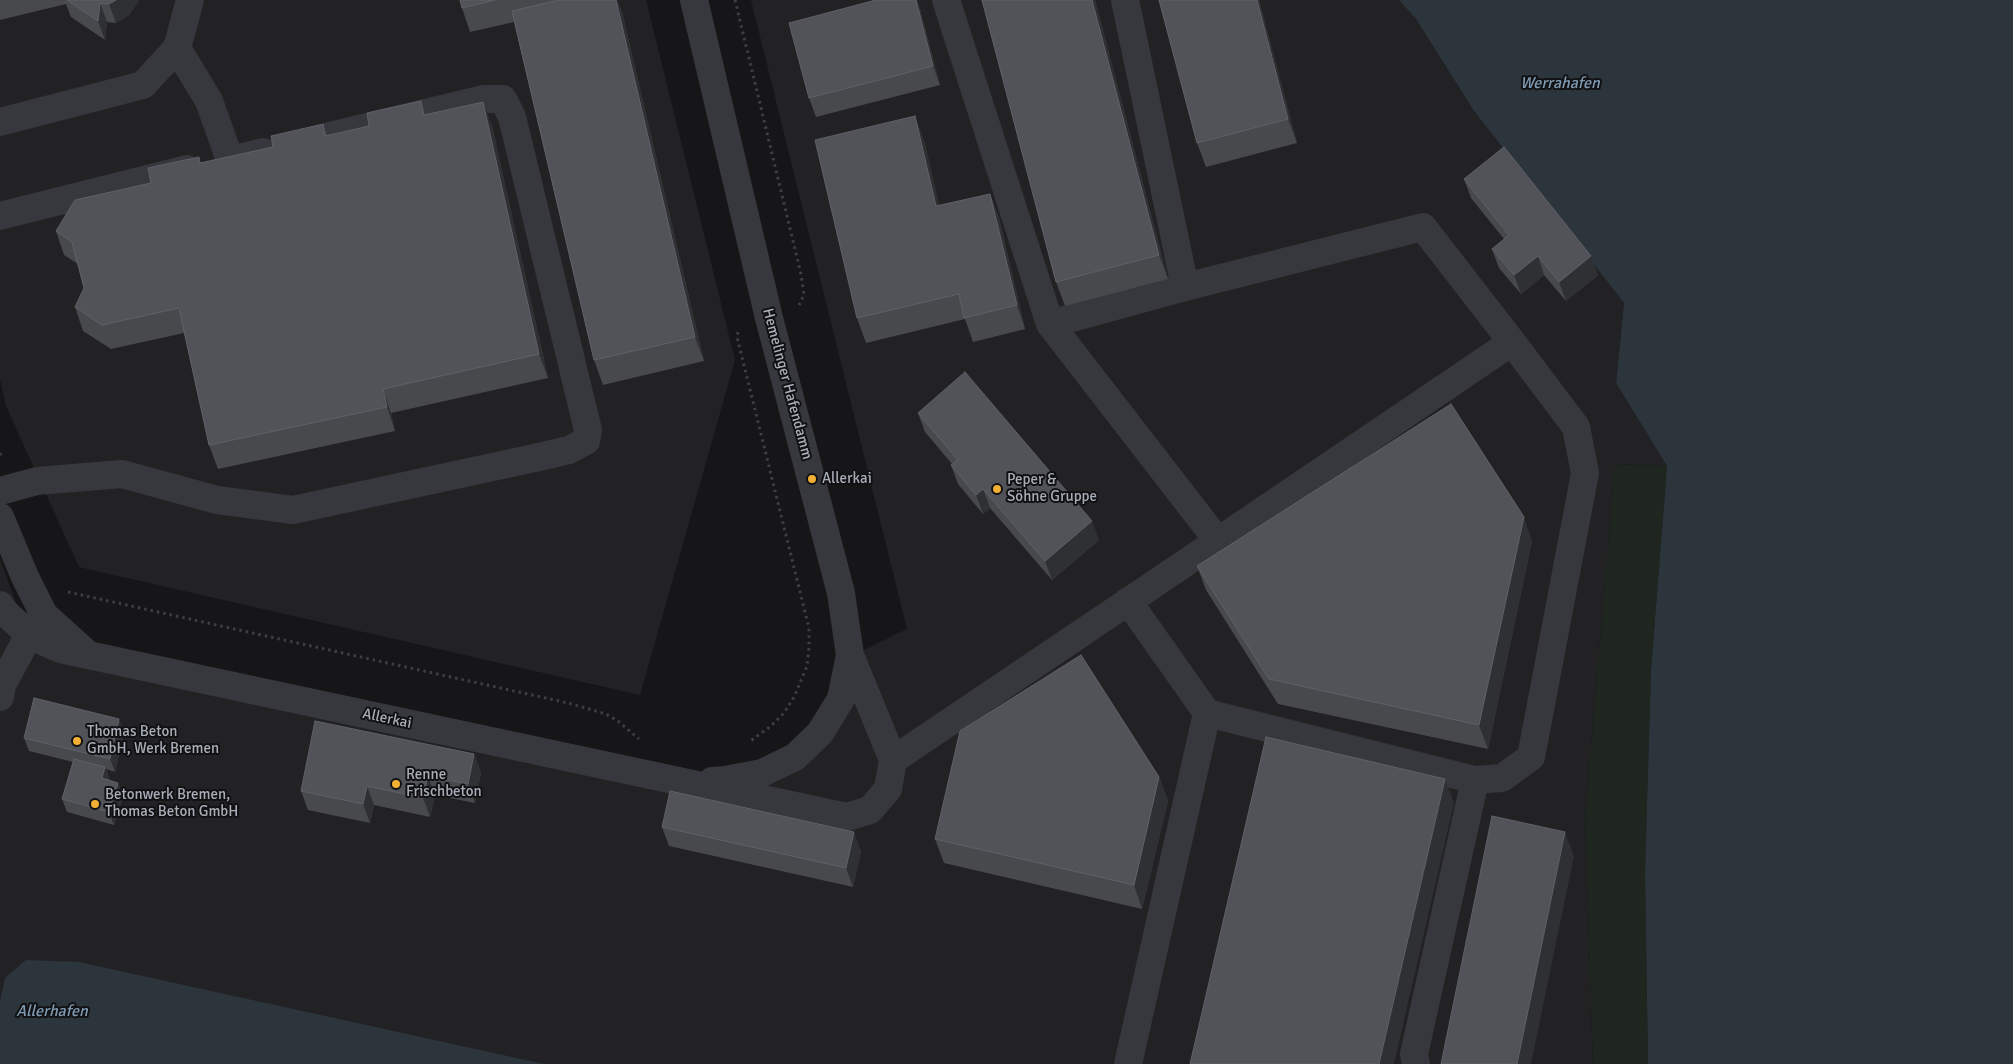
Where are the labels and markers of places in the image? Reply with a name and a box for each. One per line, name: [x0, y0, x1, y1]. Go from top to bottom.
place label: Allerkai: [822, 470, 872, 488]
place label: Peper & Söhne Gruppe: [1007, 471, 1097, 506]
marker: Allerkai: [806, 473, 818, 485]
marker: Peper & Söhne Gruppe: [991, 483, 1003, 495]
place label: Thomas Beton GmbH, Werk Bremen: [87, 723, 219, 758]
marker: Thomas Beton GmbH, Werk Bremen: [71, 735, 83, 747]
place label: Renne Frischbeton: [406, 766, 482, 801]
marker: Renne Frischbeton: [390, 778, 402, 790]
place label: Betonwerk Bremen, Thomas Beton GmbH: [105, 786, 238, 821]
marker: Betonwerk Bremen, Thomas Beton GmbH: [89, 798, 101, 810]

